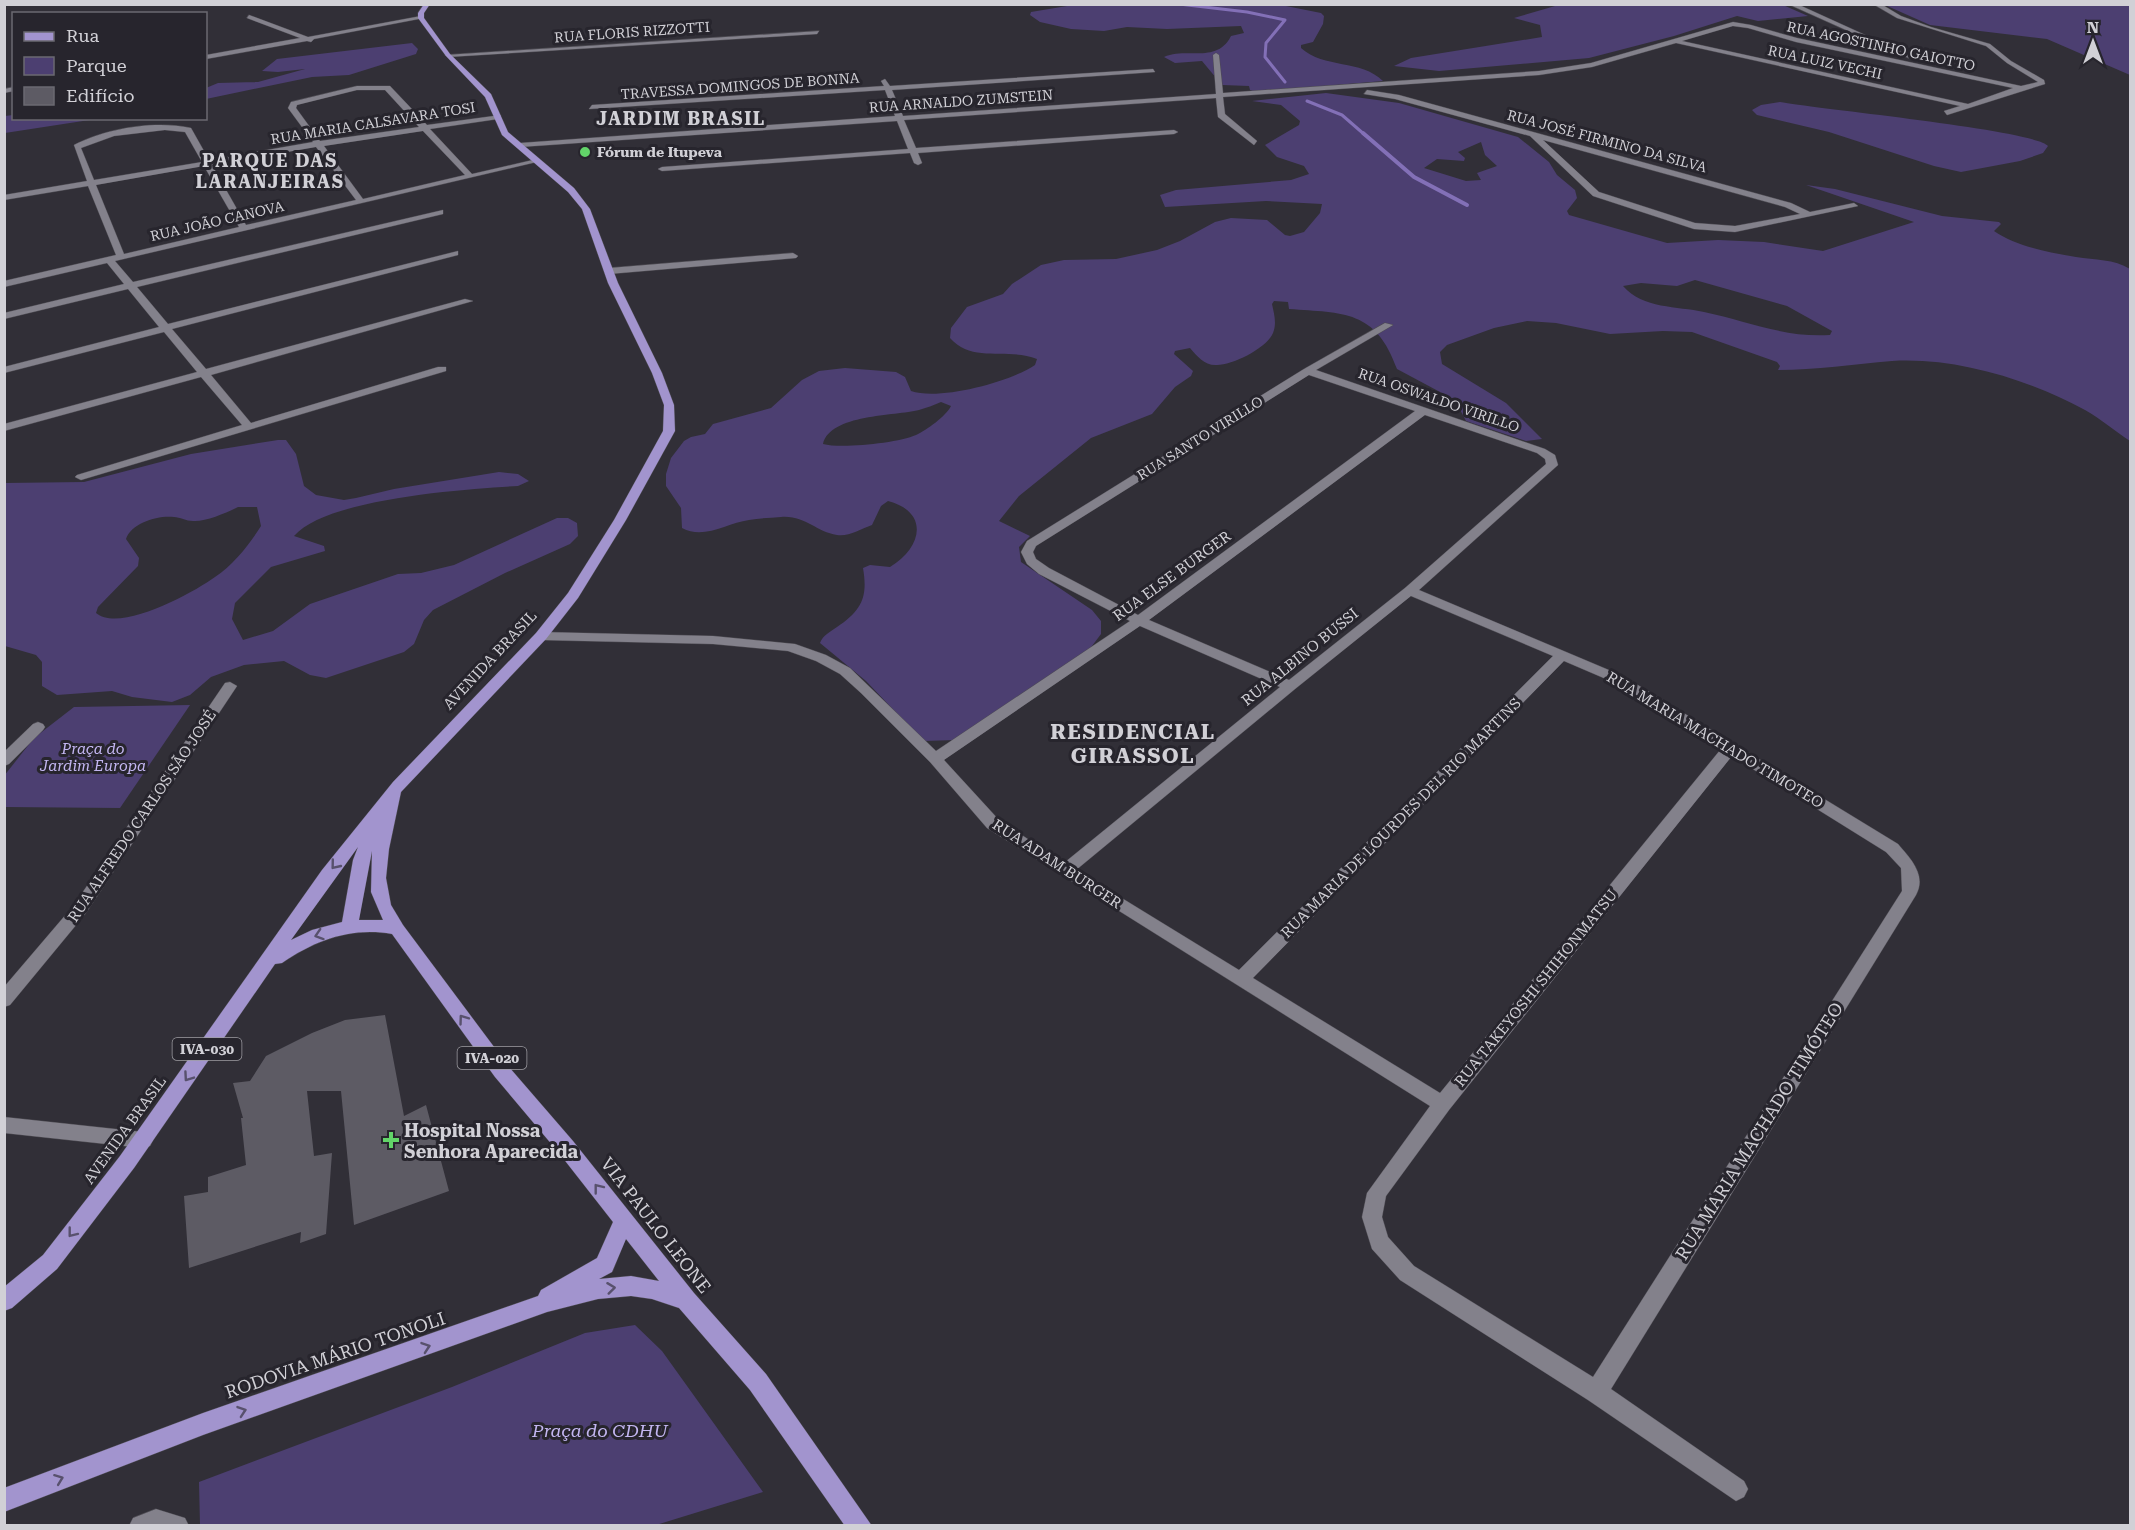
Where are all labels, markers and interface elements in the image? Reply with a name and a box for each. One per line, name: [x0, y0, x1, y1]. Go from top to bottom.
legend: [12, 12, 207, 120]
north arrow: [2063, 12, 2123, 72]
street label: RUA AGOSTINHO GAIOTTO: [1785, 18, 1977, 74]
text: N: [2087, 18, 2099, 37]
street label: RUA FLORIS RIZZOTTI: [554, 19, 710, 45]
text: Rua: [66, 25, 99, 46]
street label: RUA LUIZ VECHI: [1766, 42, 1884, 82]
text: Parque: [66, 55, 127, 76]
street label: TRAVESSA DOMINGOS DE BONNA: [620, 70, 860, 102]
text: Edifício: [66, 85, 134, 106]
street label: RUA ARNALDO ZUMSTEIN: [868, 87, 1054, 115]
street label: RUA MARIA CALSAVARA TOSI: [270, 99, 476, 147]
street label: RUA JOSÉ FIRMINO DA SILVA: [1505, 107, 1709, 175]
district label: JARDIM BRASIL: [596, 108, 766, 129]
place label: Fórum de Itupeva: [597, 144, 723, 160]
marker: Fórum de Itupeva: [578, 145, 592, 159]
district label: PARQUE DAS LARANJEIRAS: [196, 150, 345, 192]
street label: RUA JOÃO CANOVA: [148, 198, 286, 244]
street label: RUA OSWALDO VIRILLO: [1356, 365, 1522, 435]
street label: RUA SANTO VIRILLO: [1134, 393, 1266, 483]
street label: RUA ELSE BURGER: [1109, 527, 1235, 625]
street label: RUA ALBINO BUSSI: [1238, 604, 1362, 710]
street label: AVENIDA BRASIL: [440, 607, 540, 713]
street label: RUA MARIA MACHADO TIMOTEO: [1603, 668, 1827, 812]
street label: RUA MARIA DE LOURDES DEL RIO MARTINS: [1277, 694, 1525, 942]
street label: RUA ALFREDO CARLOS SÃO JOSÉ: [64, 706, 220, 926]
district label: RESIDENCIAL GIRASSOL: [1050, 720, 1216, 768]
park label: Praça do Jardim Europa: [39, 740, 146, 775]
street label: RUA ADAM BURGER: [989, 816, 1125, 913]
one-way arrow: [331, 858, 342, 869]
street label: RUA TAKEYOSHI SHIHONMATSU: [1451, 886, 1621, 1090]
one-way arrow: [314, 927, 325, 940]
street label: RUA MARIA MACHADO TIMÓTEO: [1671, 998, 1847, 1264]
one-way arrow: [460, 1015, 471, 1026]
road number: IVA-030: [172, 1038, 242, 1060]
road number: IVA-020: [458, 1047, 526, 1069]
one-way arrow: [184, 1070, 195, 1081]
street label: AVENIDA BRASIL: [80, 1073, 170, 1187]
place label: Hospital Nossa Senhora Aparecida: [404, 1120, 578, 1162]
marker: Hospital Nossa Senhora Aparecida: [382, 1131, 400, 1149]
street label: VIA PAULO LEONE: [597, 1153, 715, 1297]
one-way arrow: [595, 1183, 606, 1194]
one-way arrow: [68, 1227, 79, 1238]
one-way arrow: [607, 1283, 616, 1295]
street label: RODOVIA MÁRIO TONOLI: [222, 1307, 448, 1403]
one-way arrow: [420, 1341, 431, 1354]
one-way arrow: [236, 1405, 247, 1418]
park label: Praça do CDHU: [531, 1420, 669, 1441]
one-way arrow: [53, 1474, 64, 1486]

